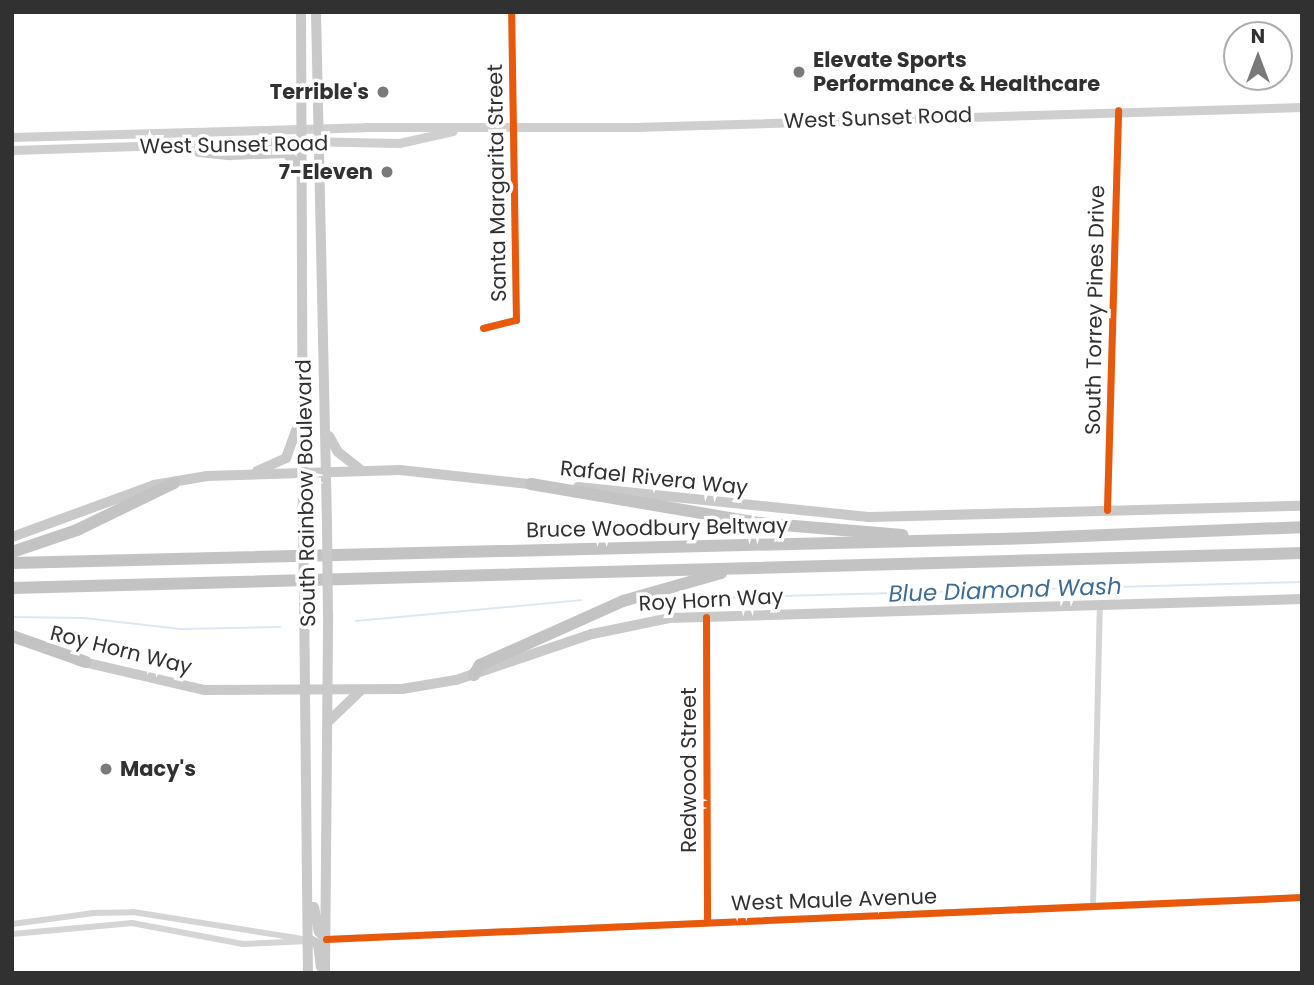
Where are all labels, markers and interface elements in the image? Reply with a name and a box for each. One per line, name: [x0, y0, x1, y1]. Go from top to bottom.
north arrow: [1223, 21, 1293, 91]
text: N: [1251, 23, 1265, 50]
place label: Elevate Sports Performance & Healthcare: [813, 47, 1100, 97]
street label: Santa Margarita Street: [482, 64, 512, 302]
marker: Elevate Sports Performance & Healthcare: [791, 64, 807, 80]
place label: Terrible's: [270, 79, 369, 105]
marker: Terrible's: [375, 84, 391, 100]
street label: West Sunset Road: [783, 102, 973, 134]
street label: West Sunset Road: [139, 131, 329, 159]
place label: 7-Eleven: [279, 159, 373, 185]
marker: 7-Eleven: [379, 164, 395, 180]
street label: South Torrey Pines Drive: [1080, 185, 1110, 435]
street label: South Rainbow Boulevard: [291, 359, 321, 627]
street label: Rafael Rivera Way: [559, 456, 749, 500]
street label: Bruce Woodbury Beltway: [526, 513, 788, 543]
water label: Blue Diamond Wash: [888, 572, 1122, 608]
street label: Roy Horn Way: [638, 584, 784, 616]
street label: Roy Horn Way: [48, 620, 194, 680]
street label: Redwood Street: [676, 687, 702, 853]
place label: Macy's: [120, 756, 196, 782]
marker: Macy's: [98, 761, 114, 777]
street label: West Maule Avenue: [731, 884, 937, 916]

